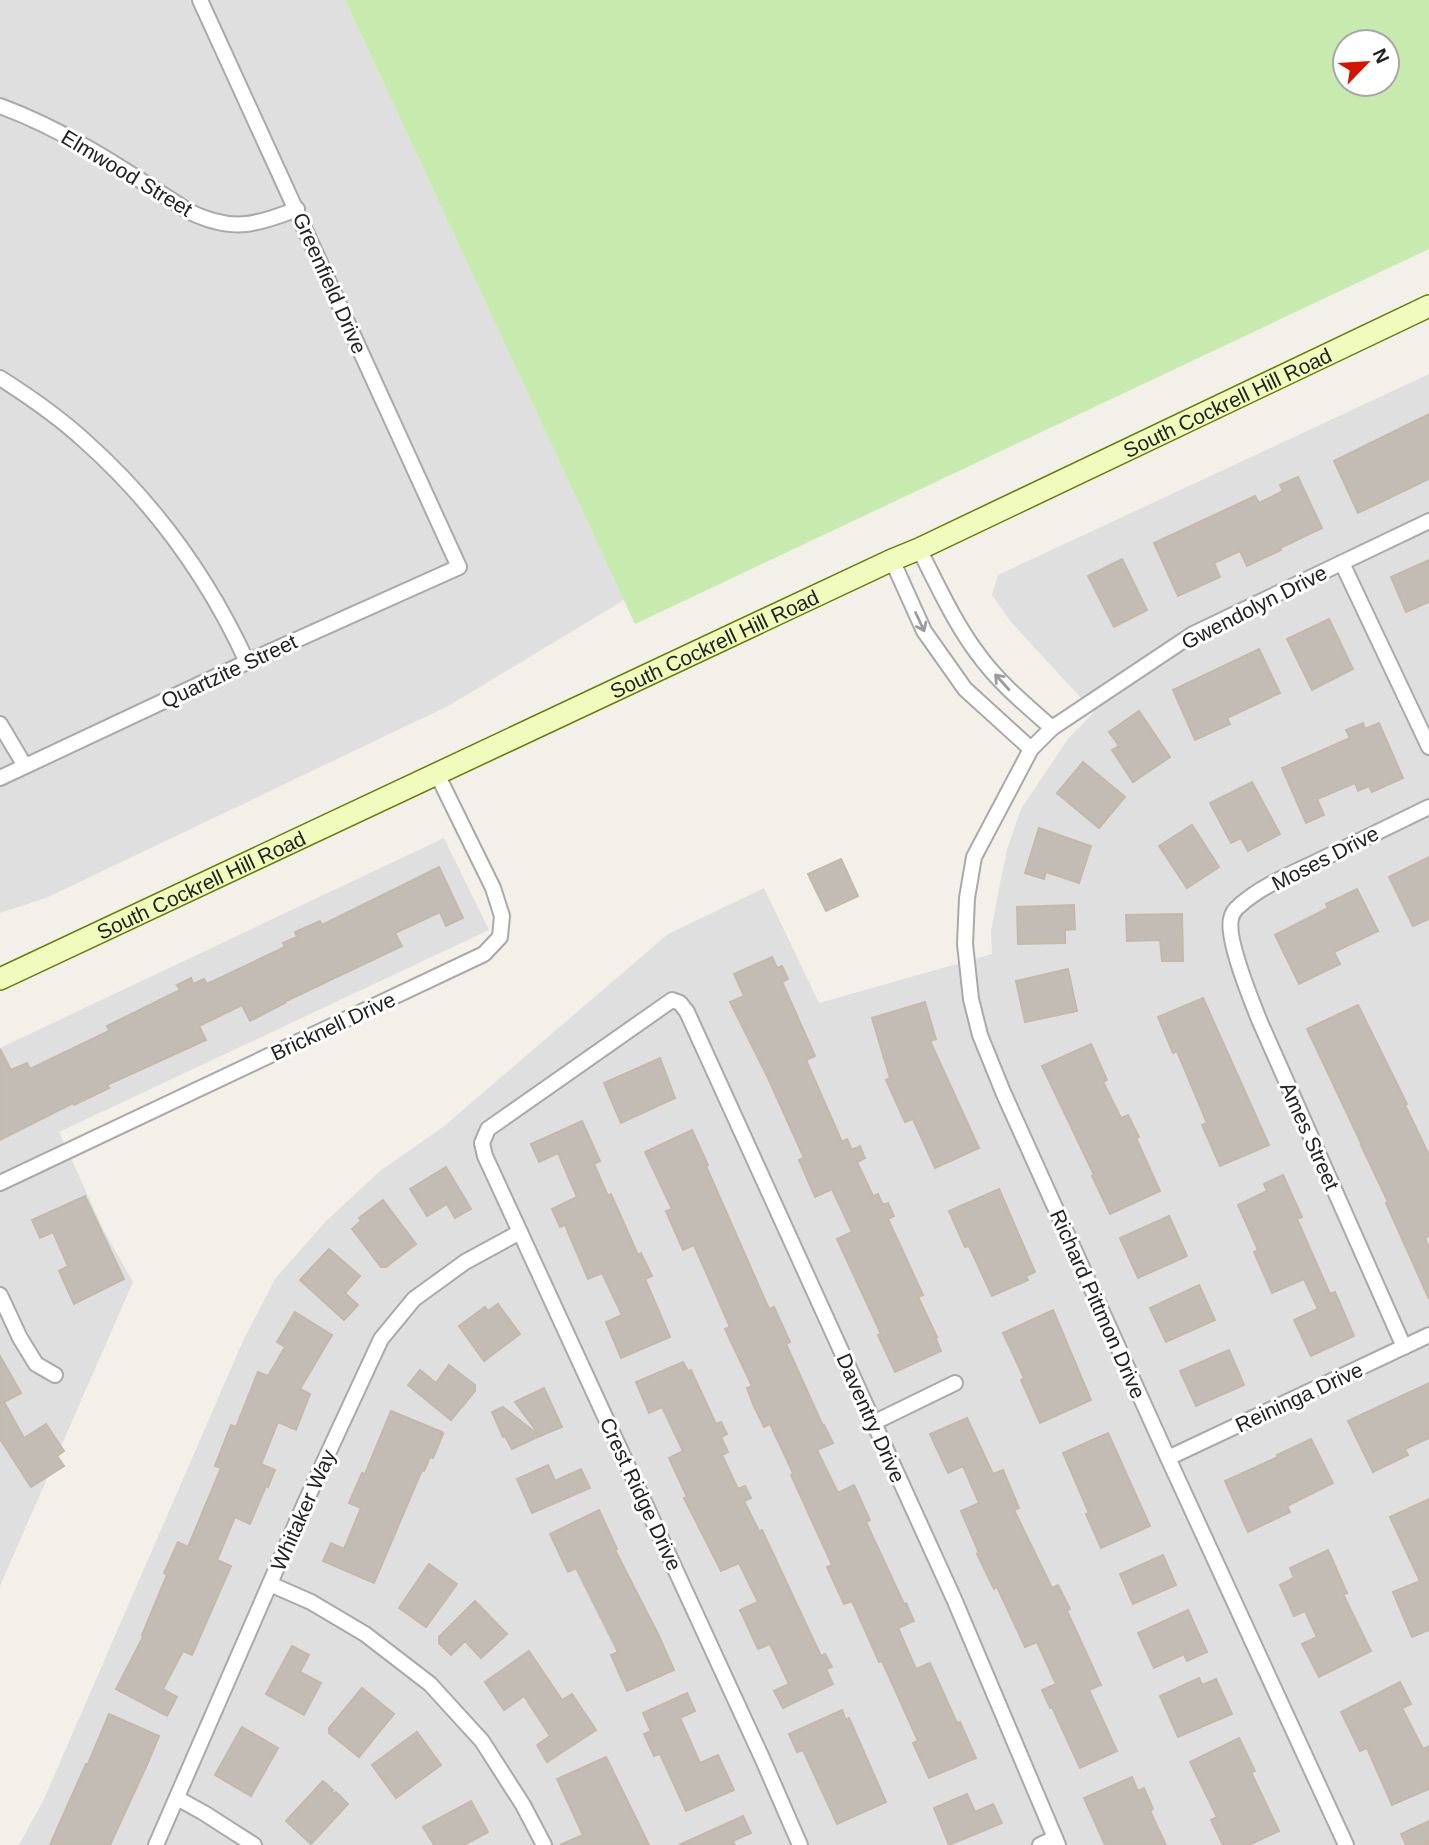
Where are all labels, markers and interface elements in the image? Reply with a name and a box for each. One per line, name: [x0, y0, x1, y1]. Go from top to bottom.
north arrow: [1331, 28, 1401, 98]
text: N: [1369, 45, 1393, 67]
street label: Elmwood Street: [58, 125, 197, 221]
street label: Greenfield Drive: [289, 209, 371, 357]
street label: South Cockrell Hill Road: [1119, 343, 1335, 462]
street label: Gwendolyn Drive: [1178, 560, 1330, 654]
street label: South Cockrell Hill Road: [606, 585, 822, 702]
one-way arrow: [914, 611, 927, 632]
street label: Quartzite Street: [157, 629, 301, 712]
one-way arrow: [994, 673, 1010, 691]
street label: Moses Drive: [1268, 821, 1382, 895]
street label: South Cockrell Hill Road: [93, 826, 309, 943]
street label: Bricknell Drive: [267, 987, 399, 1065]
street label: Ames Street: [1276, 1079, 1344, 1194]
street label: Richard Pittmon Drive: [1046, 1206, 1150, 1402]
street label: Daventry Drive: [832, 1350, 910, 1486]
street label: Reininga Drive: [1232, 1357, 1366, 1437]
street label: Crest Ridge Drive: [596, 1414, 686, 1574]
street label: Whitaker Way: [266, 1446, 340, 1574]

